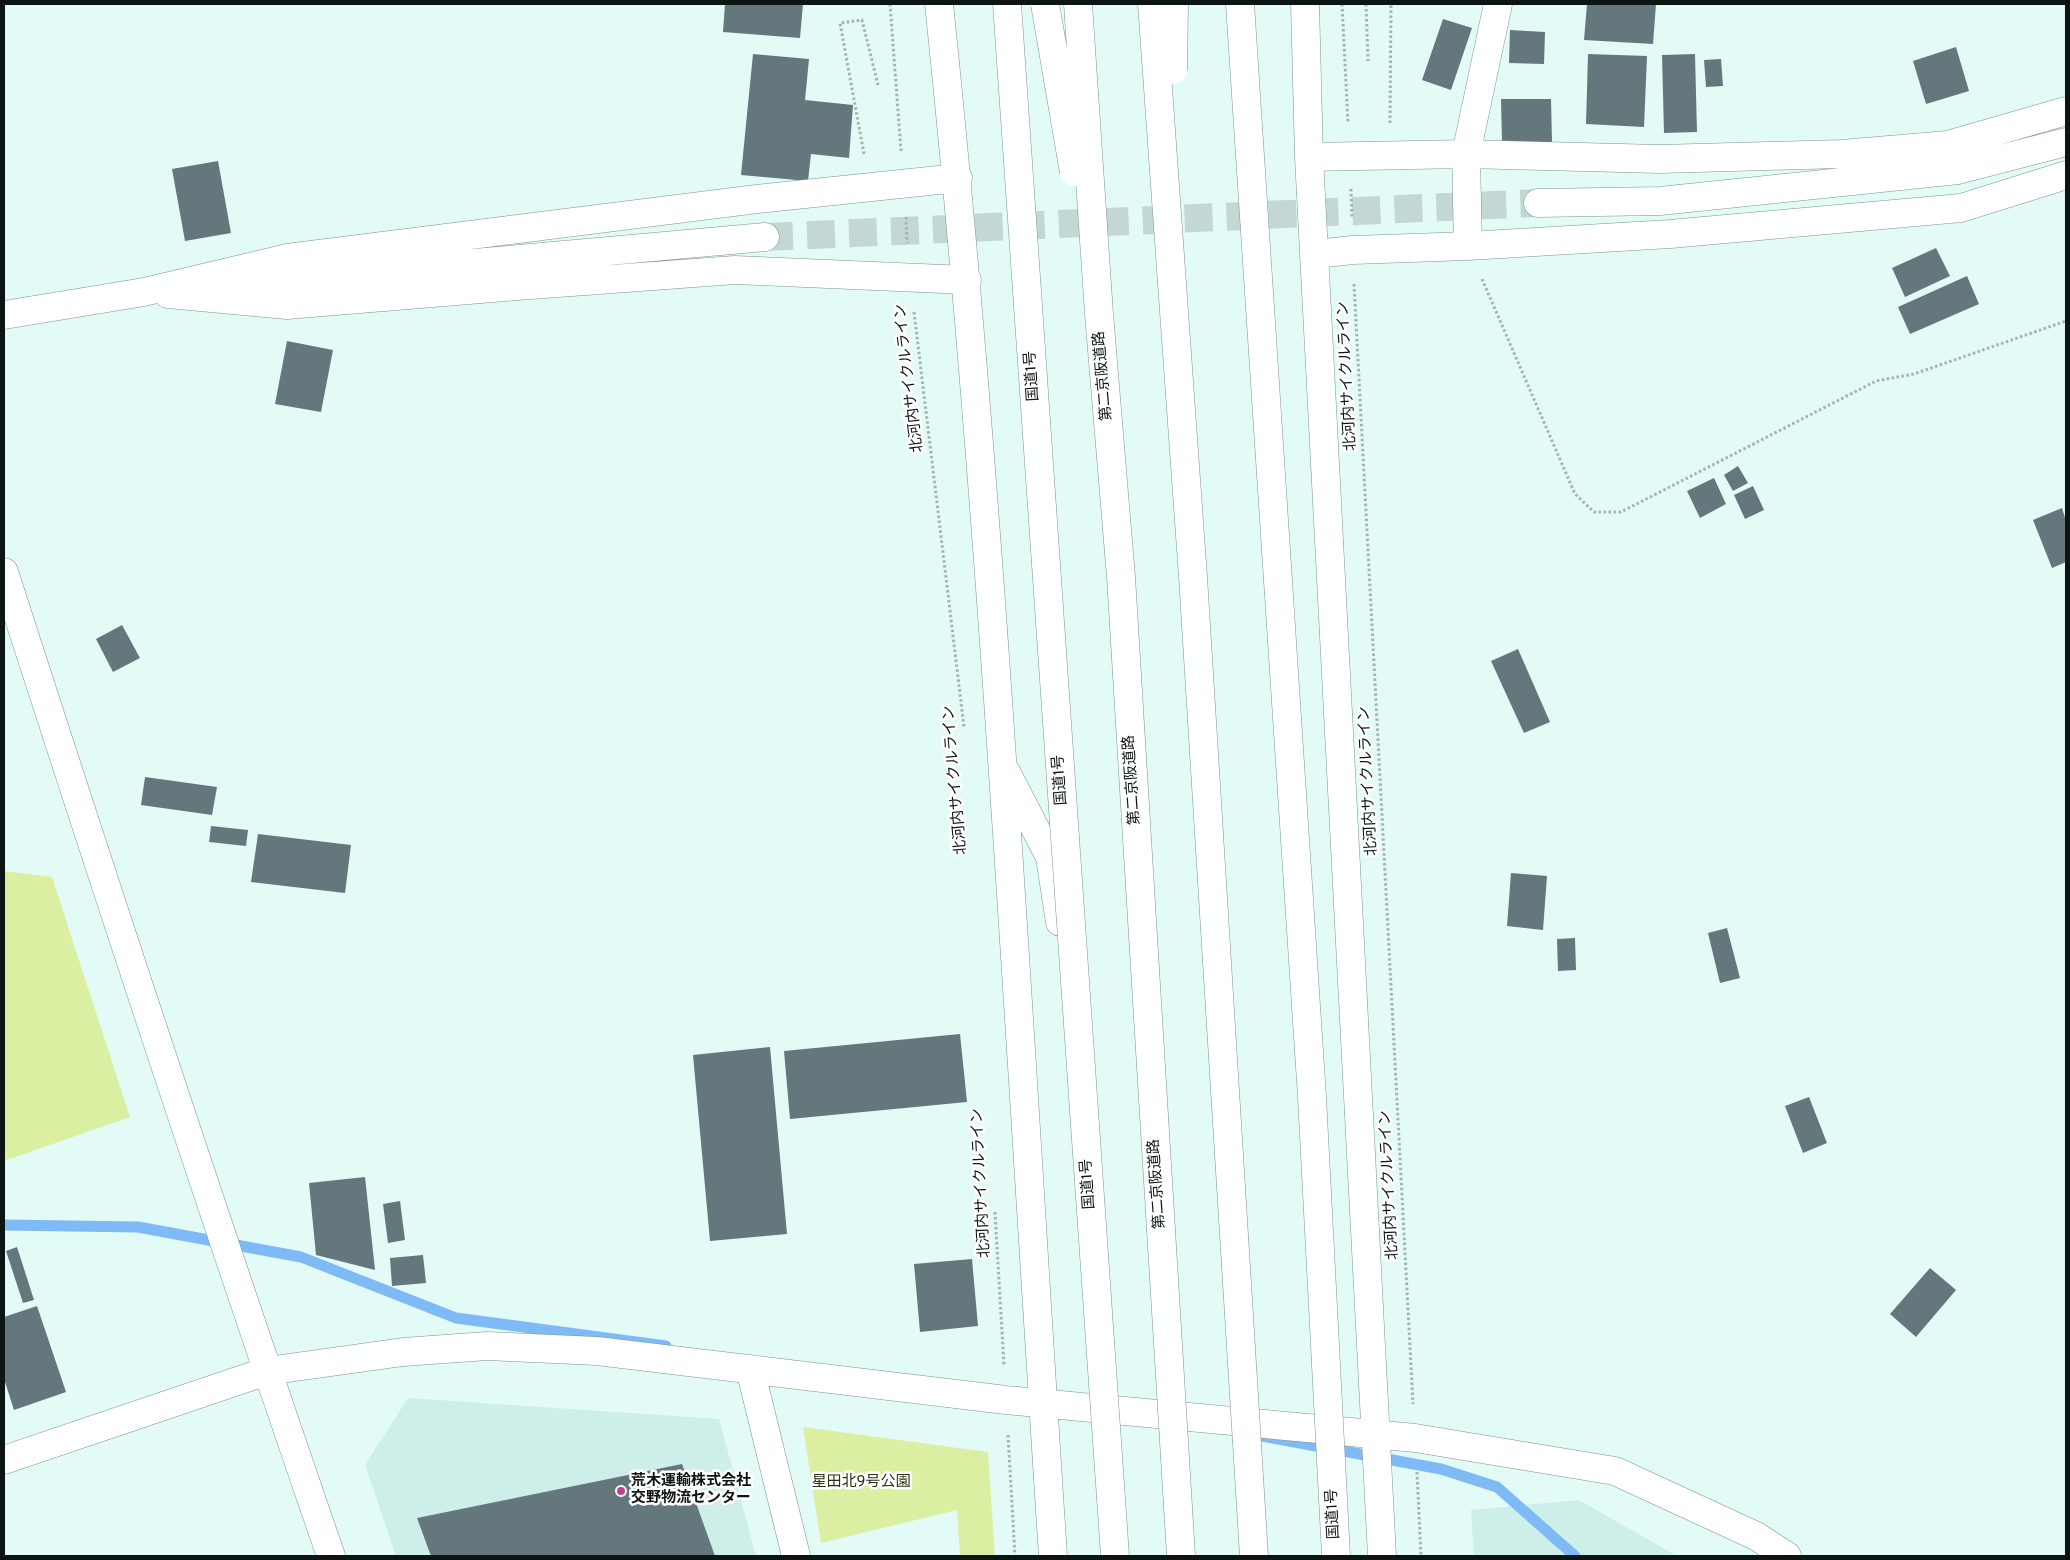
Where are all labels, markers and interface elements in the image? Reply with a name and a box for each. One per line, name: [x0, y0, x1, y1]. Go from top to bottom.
street label: 北河内サイクルライン: [1335, 301, 1361, 451]
street label: 北河内サイクルライン: [892, 302, 928, 454]
street label: 第二京阪道路: [1091, 330, 1117, 422]
street label: 国道1号: [1022, 350, 1044, 402]
street label: 北河内サイクルライン: [940, 705, 972, 855]
street label: 北河内サイクルライン: [1356, 706, 1382, 856]
street label: 第二京阪道路: [1121, 734, 1145, 826]
street label: 国道1号: [1050, 754, 1072, 806]
street label: 北河内サイクルライン: [969, 1108, 995, 1258]
street label: 北河内サイクルライン: [1377, 1110, 1403, 1260]
street label: 第二京阪道路: [1146, 1138, 1170, 1230]
street label: 国道1号: [1078, 1158, 1100, 1210]
place label: 荒木運輸株式会社 交野物流センター: [631, 1473, 751, 1508]
park label: 星田北9号公園: [812, 1474, 910, 1492]
marker: 荒木運輸株式会社 交野物流センター: [615, 1485, 627, 1497]
street label: 国道1号: [1324, 1488, 1344, 1540]

